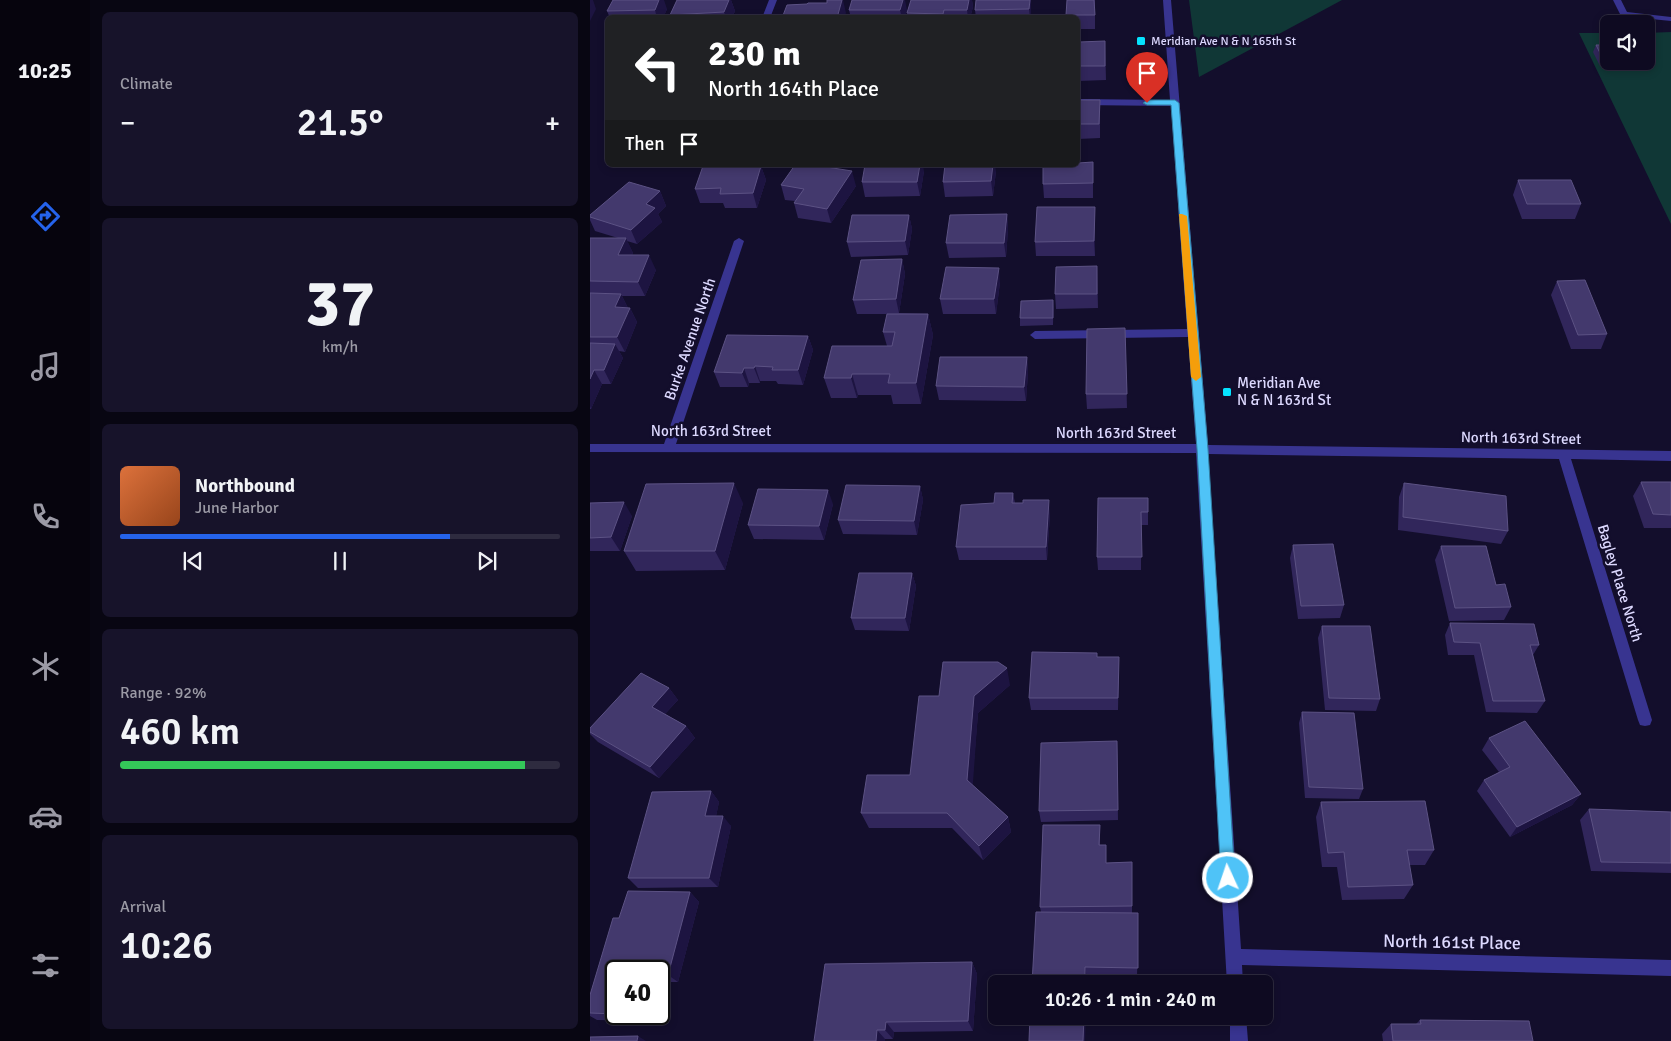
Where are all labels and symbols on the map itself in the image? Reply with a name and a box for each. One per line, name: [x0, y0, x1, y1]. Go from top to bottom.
place label: Meridian Ave N & N 165th St: [1151, 34, 1296, 49]
marker: Meridian Ave N & N 165th St: [1135, 35, 1147, 47]
pin: [1126, 52, 1168, 103]
street label: Burke Avenue North: [661, 275, 719, 403]
place label: Meridian Ave N & N 163rd St: [1237, 374, 1331, 409]
marker: Meridian Ave N & N 163rd St: [1221, 386, 1233, 398]
street label: North 163rd Street: [651, 422, 771, 440]
street label: North 163rd Street: [1056, 424, 1176, 442]
street label: North 163rd Street: [1461, 428, 1581, 448]
street label: Bagley Place North: [1594, 522, 1646, 644]
position arrow: [1201, 851, 1253, 903]
street label: North 161st Place: [1383, 930, 1521, 954]
speed limit sign: 40: [605, 960, 670, 1025]

